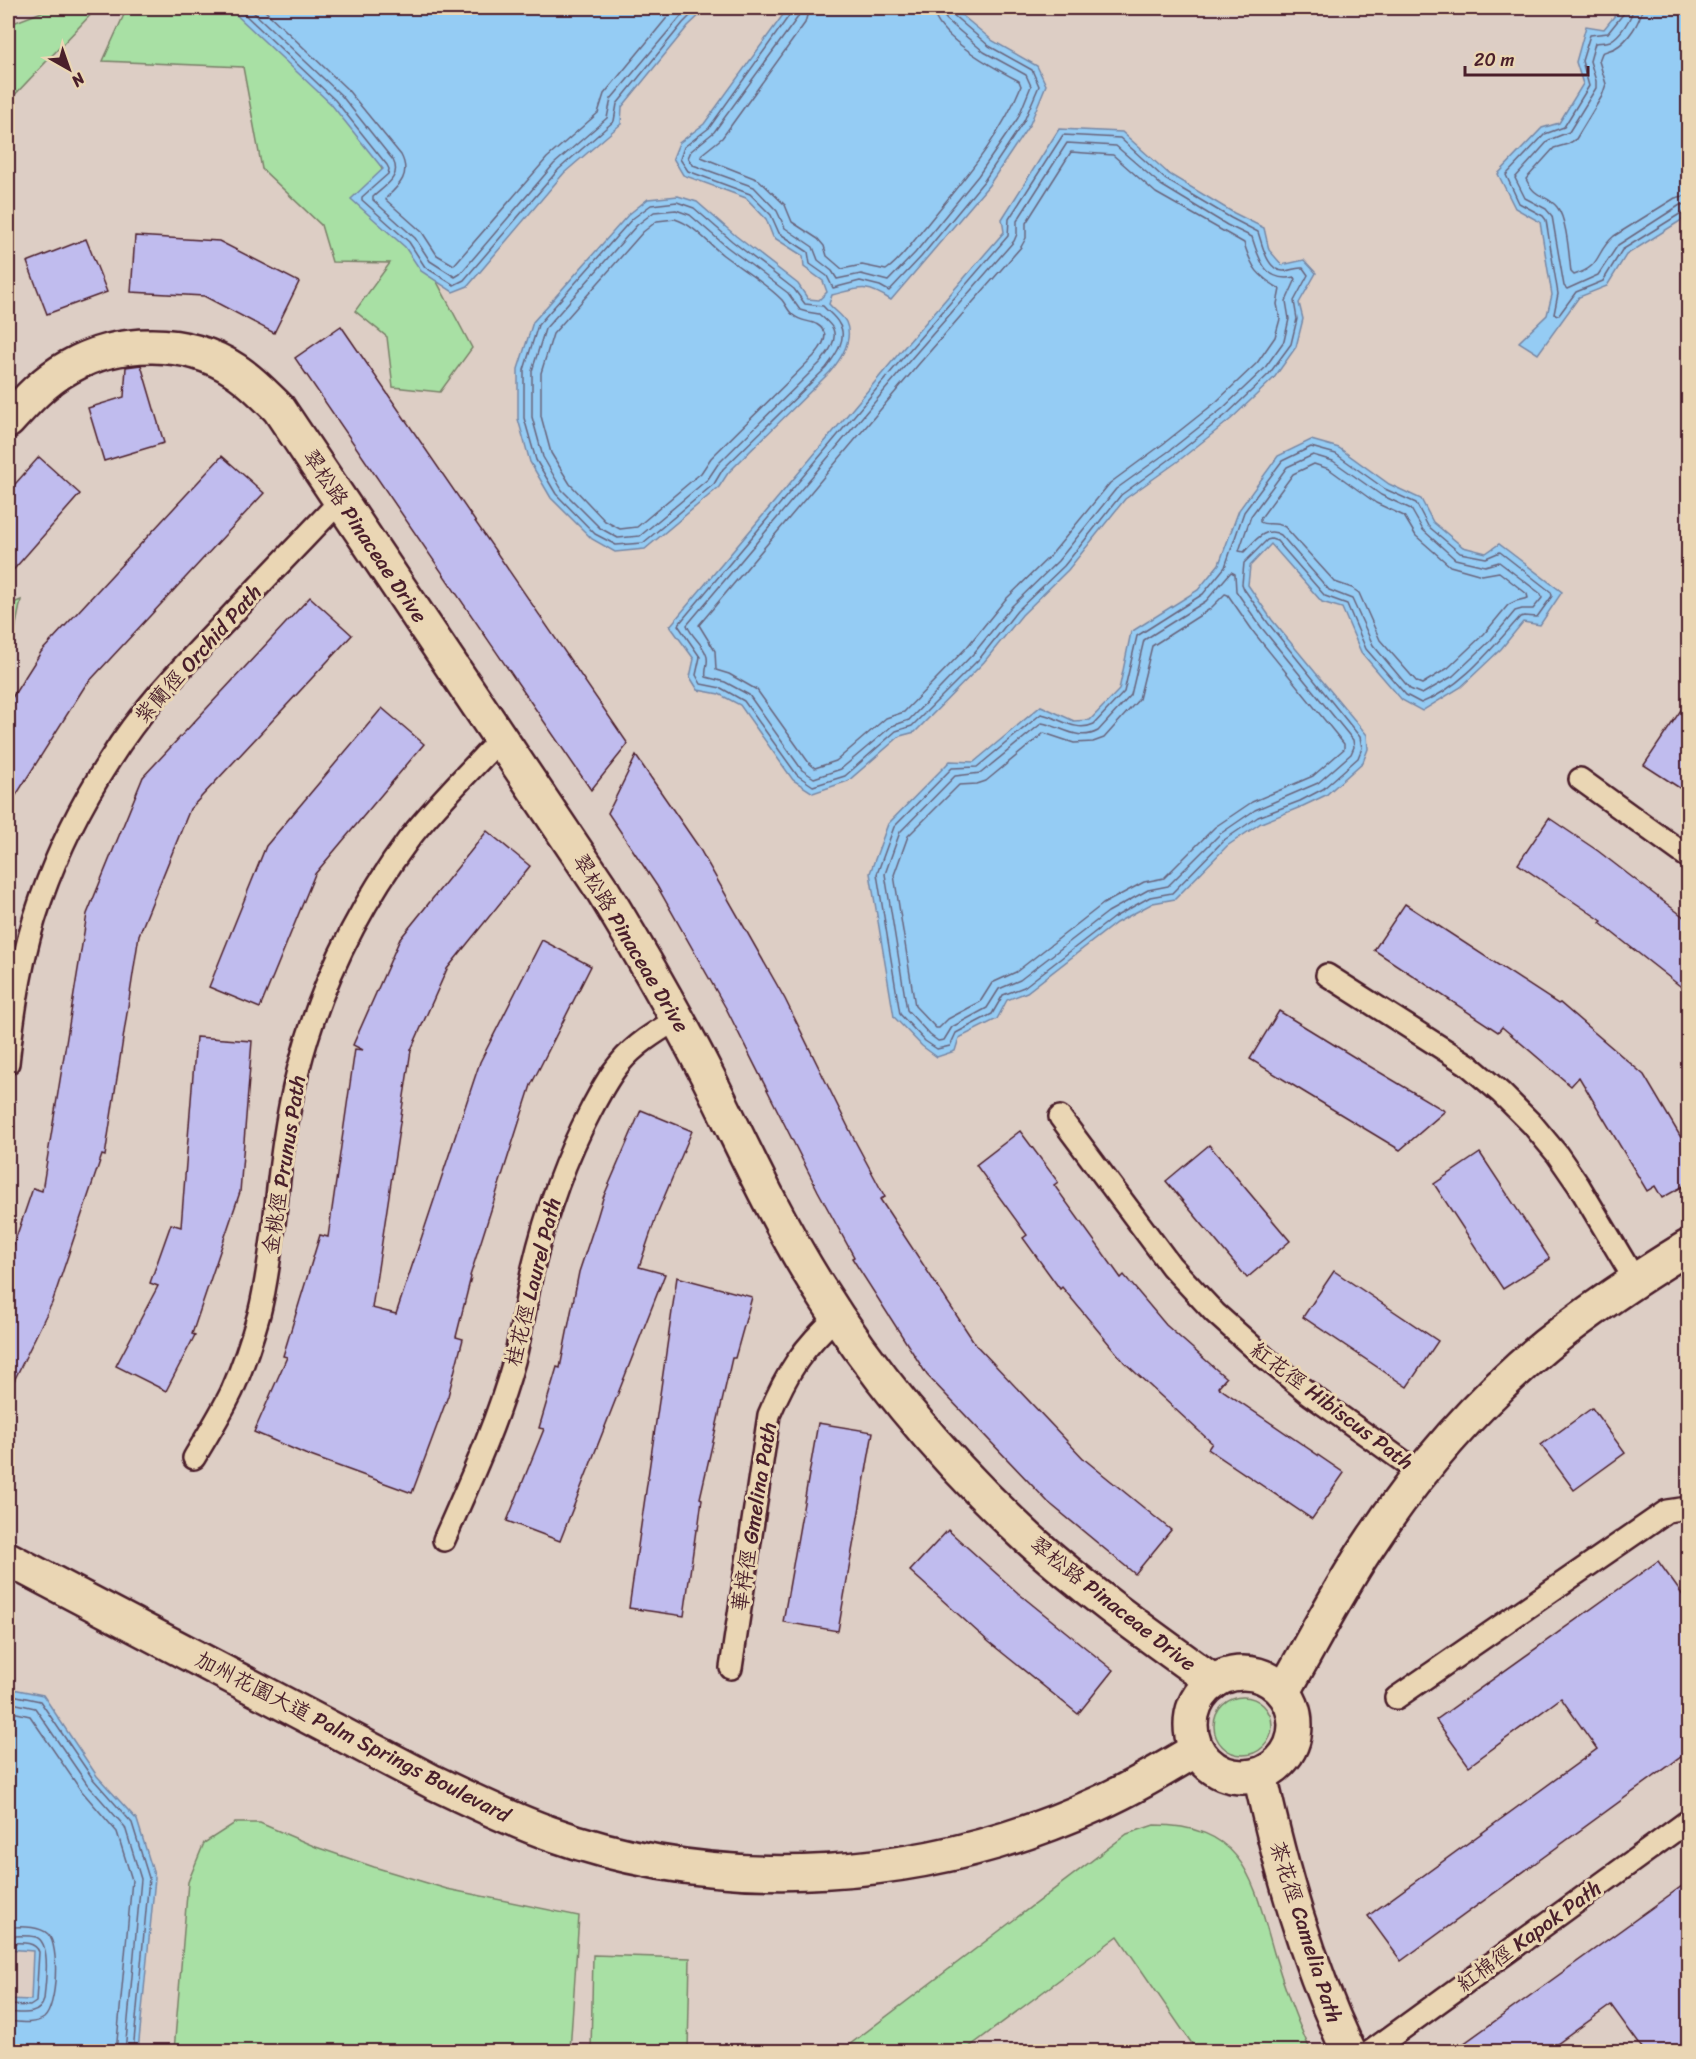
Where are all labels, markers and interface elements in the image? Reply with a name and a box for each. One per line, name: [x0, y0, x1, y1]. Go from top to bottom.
north arrow: [39, 39, 99, 99]
scale bar: [1465, 39, 1588, 77]
text: 20 m: [1474, 44, 1514, 76]
text: N: [64, 65, 93, 95]
street label: 翠松路 Pinaceae Drive: [292, 441, 438, 631]
street label: 紫蘭徑 Orchid Path: [124, 575, 272, 733]
street label: 翠松路 Pinaceae Drive: [562, 846, 700, 1040]
street label: 金桃徑 Prunus Path: [251, 1073, 317, 1257]
street label: 桂花徑 Laurel Path: [494, 1194, 572, 1370]
street label: 紅花徑 Hibiscus Path: [1242, 1332, 1422, 1480]
street label: 華梓徑 Gmelina Path: [720, 1420, 788, 1614]
street label: 翠松路 Pinaceae Drive: [1021, 1526, 1205, 1682]
street label: 加州花園大道 Palm Springs Boulevard: [188, 1641, 519, 1834]
street label: 茶花徑 Camelia Path: [1259, 1836, 1353, 2028]
street label: 紅棉徑 Kapok Path: [1448, 1870, 1610, 2002]

